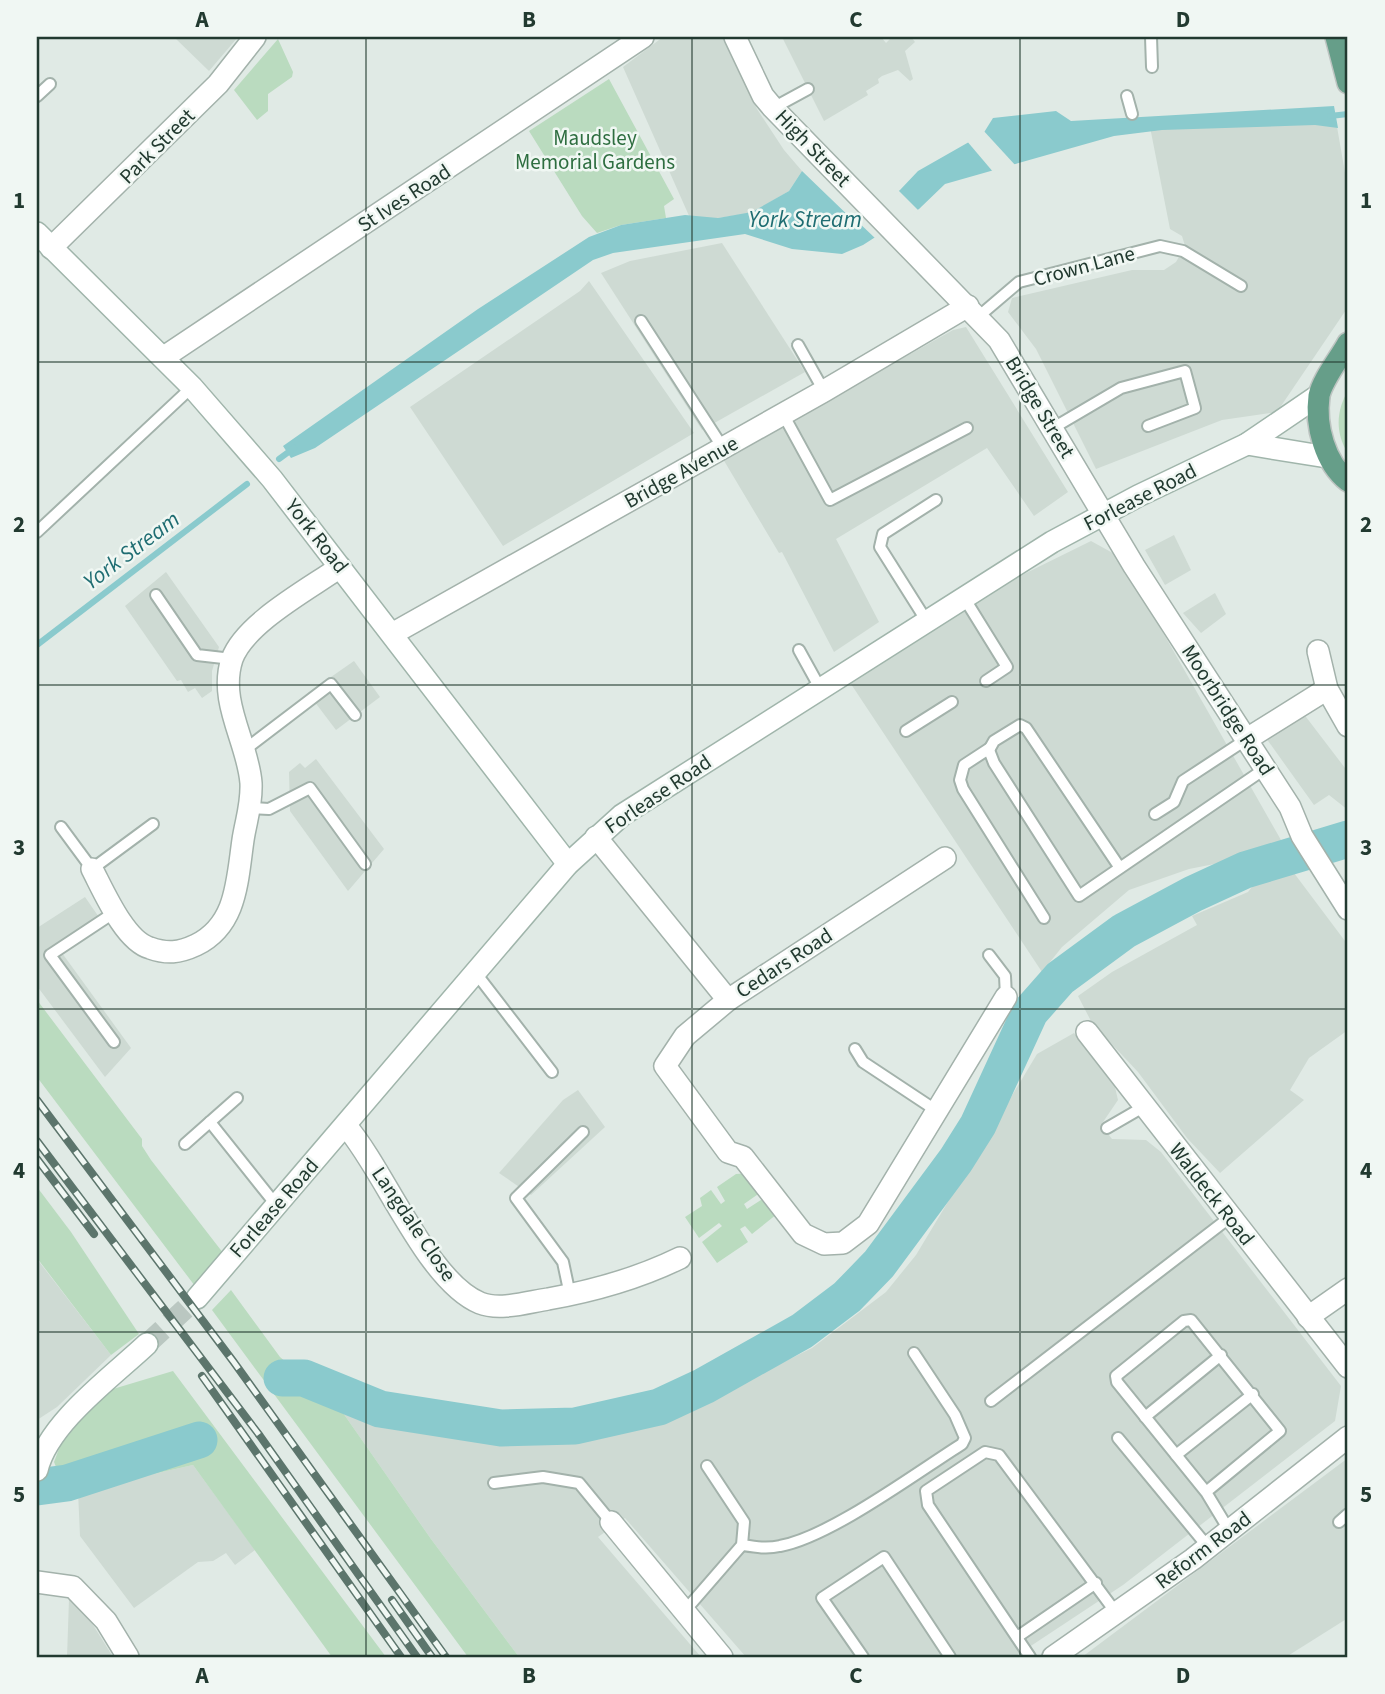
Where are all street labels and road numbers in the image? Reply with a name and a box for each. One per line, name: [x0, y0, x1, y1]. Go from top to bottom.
street label: Park Street: [112, 101, 202, 191]
street label: High Street: [768, 102, 858, 194]
street label: St Ives Road: [351, 157, 457, 239]
street label: Crown Lane: [1030, 238, 1138, 294]
street label: Bridge Street: [998, 350, 1082, 464]
street label: Bridge Avenue: [619, 428, 743, 516]
street label: Forlease Road: [1078, 456, 1202, 538]
street label: York Road: [278, 492, 356, 580]
street label: Moorbridge Road: [1174, 638, 1282, 782]
street label: Forlease Road: [598, 747, 718, 841]
street label: Cedars Road: [730, 920, 838, 1006]
street label: Waldeck Road: [1162, 1136, 1262, 1252]
street label: Forlease Road: [222, 1152, 326, 1264]
street label: Langdale Close: [364, 1161, 464, 1287]
street label: Reform Road: [1149, 1504, 1257, 1596]

